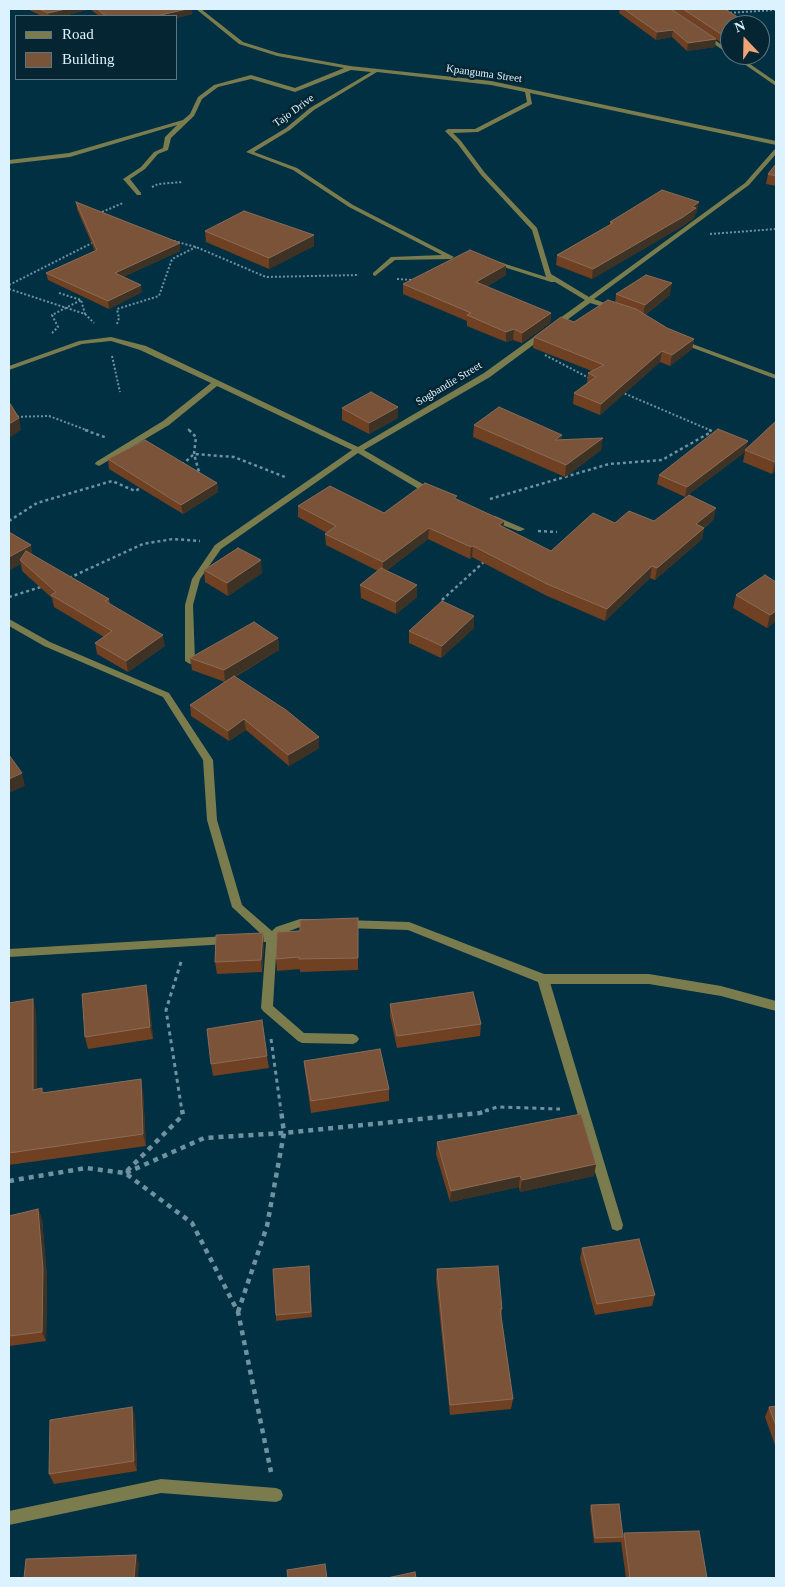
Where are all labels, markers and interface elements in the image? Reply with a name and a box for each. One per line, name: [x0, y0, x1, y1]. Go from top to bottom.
legend: [15, 15, 178, 80]
north arrow: [720, 15, 770, 65]
text: N: [732, 18, 747, 35]
text: Road: [62, 26, 94, 42]
text: Building: [62, 51, 115, 67]
street label: Kpanguma Street: [445, 62, 523, 86]
street label: Tajo Drive: [271, 92, 317, 130]
street label: Sogbandie Street: [414, 359, 484, 409]

